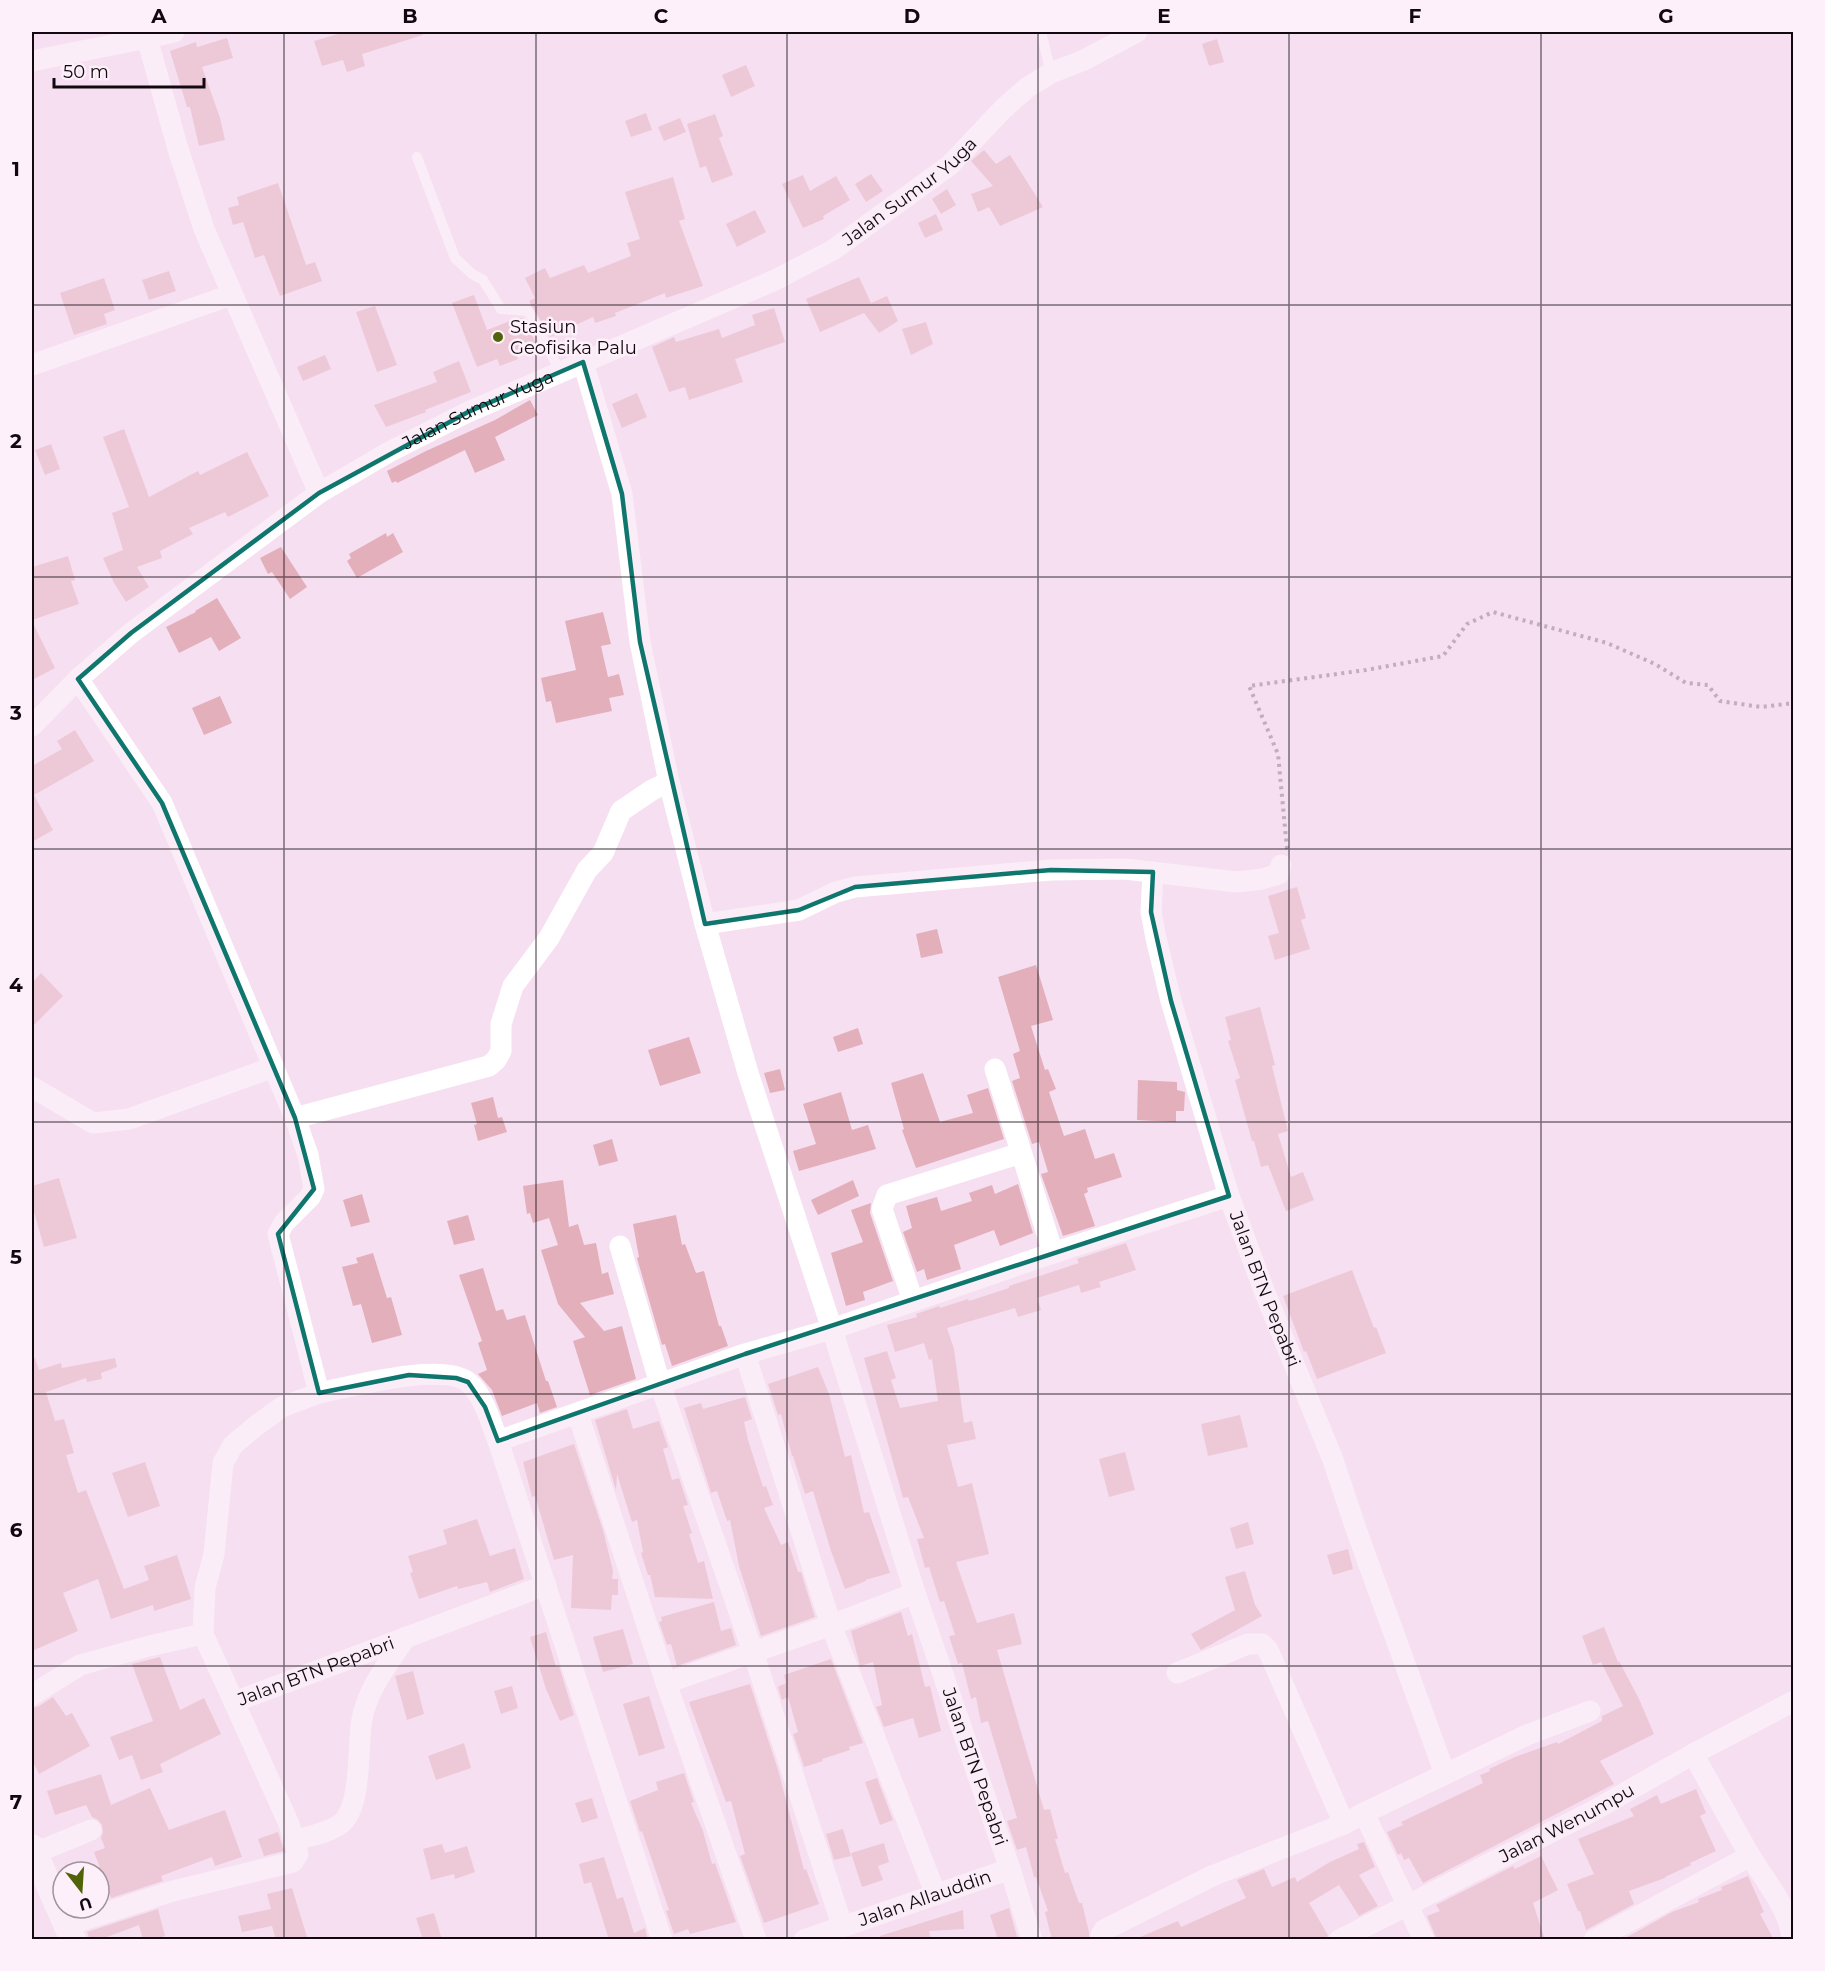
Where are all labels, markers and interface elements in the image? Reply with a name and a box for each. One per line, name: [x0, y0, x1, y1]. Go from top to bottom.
text: A: [150, 4, 167, 28]
text: B: [402, 4, 418, 28]
text: C: [654, 4, 669, 28]
text: D: [904, 4, 920, 28]
text: E: [1157, 4, 1171, 28]
text: F: [1409, 4, 1422, 28]
text: G: [1658, 4, 1674, 28]
scale bar: [54, 51, 204, 89]
text: 50 m: [63, 61, 109, 83]
street label: Jalan Sumur Yuga: [837, 133, 981, 251]
text: 1: [12, 157, 20, 181]
place label: Stasiun Geofisika Palu: [510, 316, 637, 359]
marker: Stasiun Geofisika Palu: [491, 330, 505, 344]
street label: Jalan Sumur Yuga: [398, 366, 557, 455]
text: 2: [10, 429, 22, 453]
text: 3: [9, 701, 22, 725]
text: 4: [9, 973, 23, 997]
street label: Jalan BTN Pepabri: [1224, 1207, 1305, 1370]
text: 5: [10, 1245, 22, 1269]
text: 6: [10, 1518, 23, 1542]
street label: Jalan BTN Pepabri: [234, 1632, 397, 1711]
street label: Jalan BTN Pepabri: [937, 1684, 1012, 1848]
street label: Jalan Wenumpu: [1495, 1779, 1638, 1868]
text: 7: [10, 1790, 22, 1814]
north arrow: [51, 1860, 111, 1920]
street label: Jalan Allauddin: [855, 1865, 994, 1932]
text: U: [76, 1893, 94, 1915]

